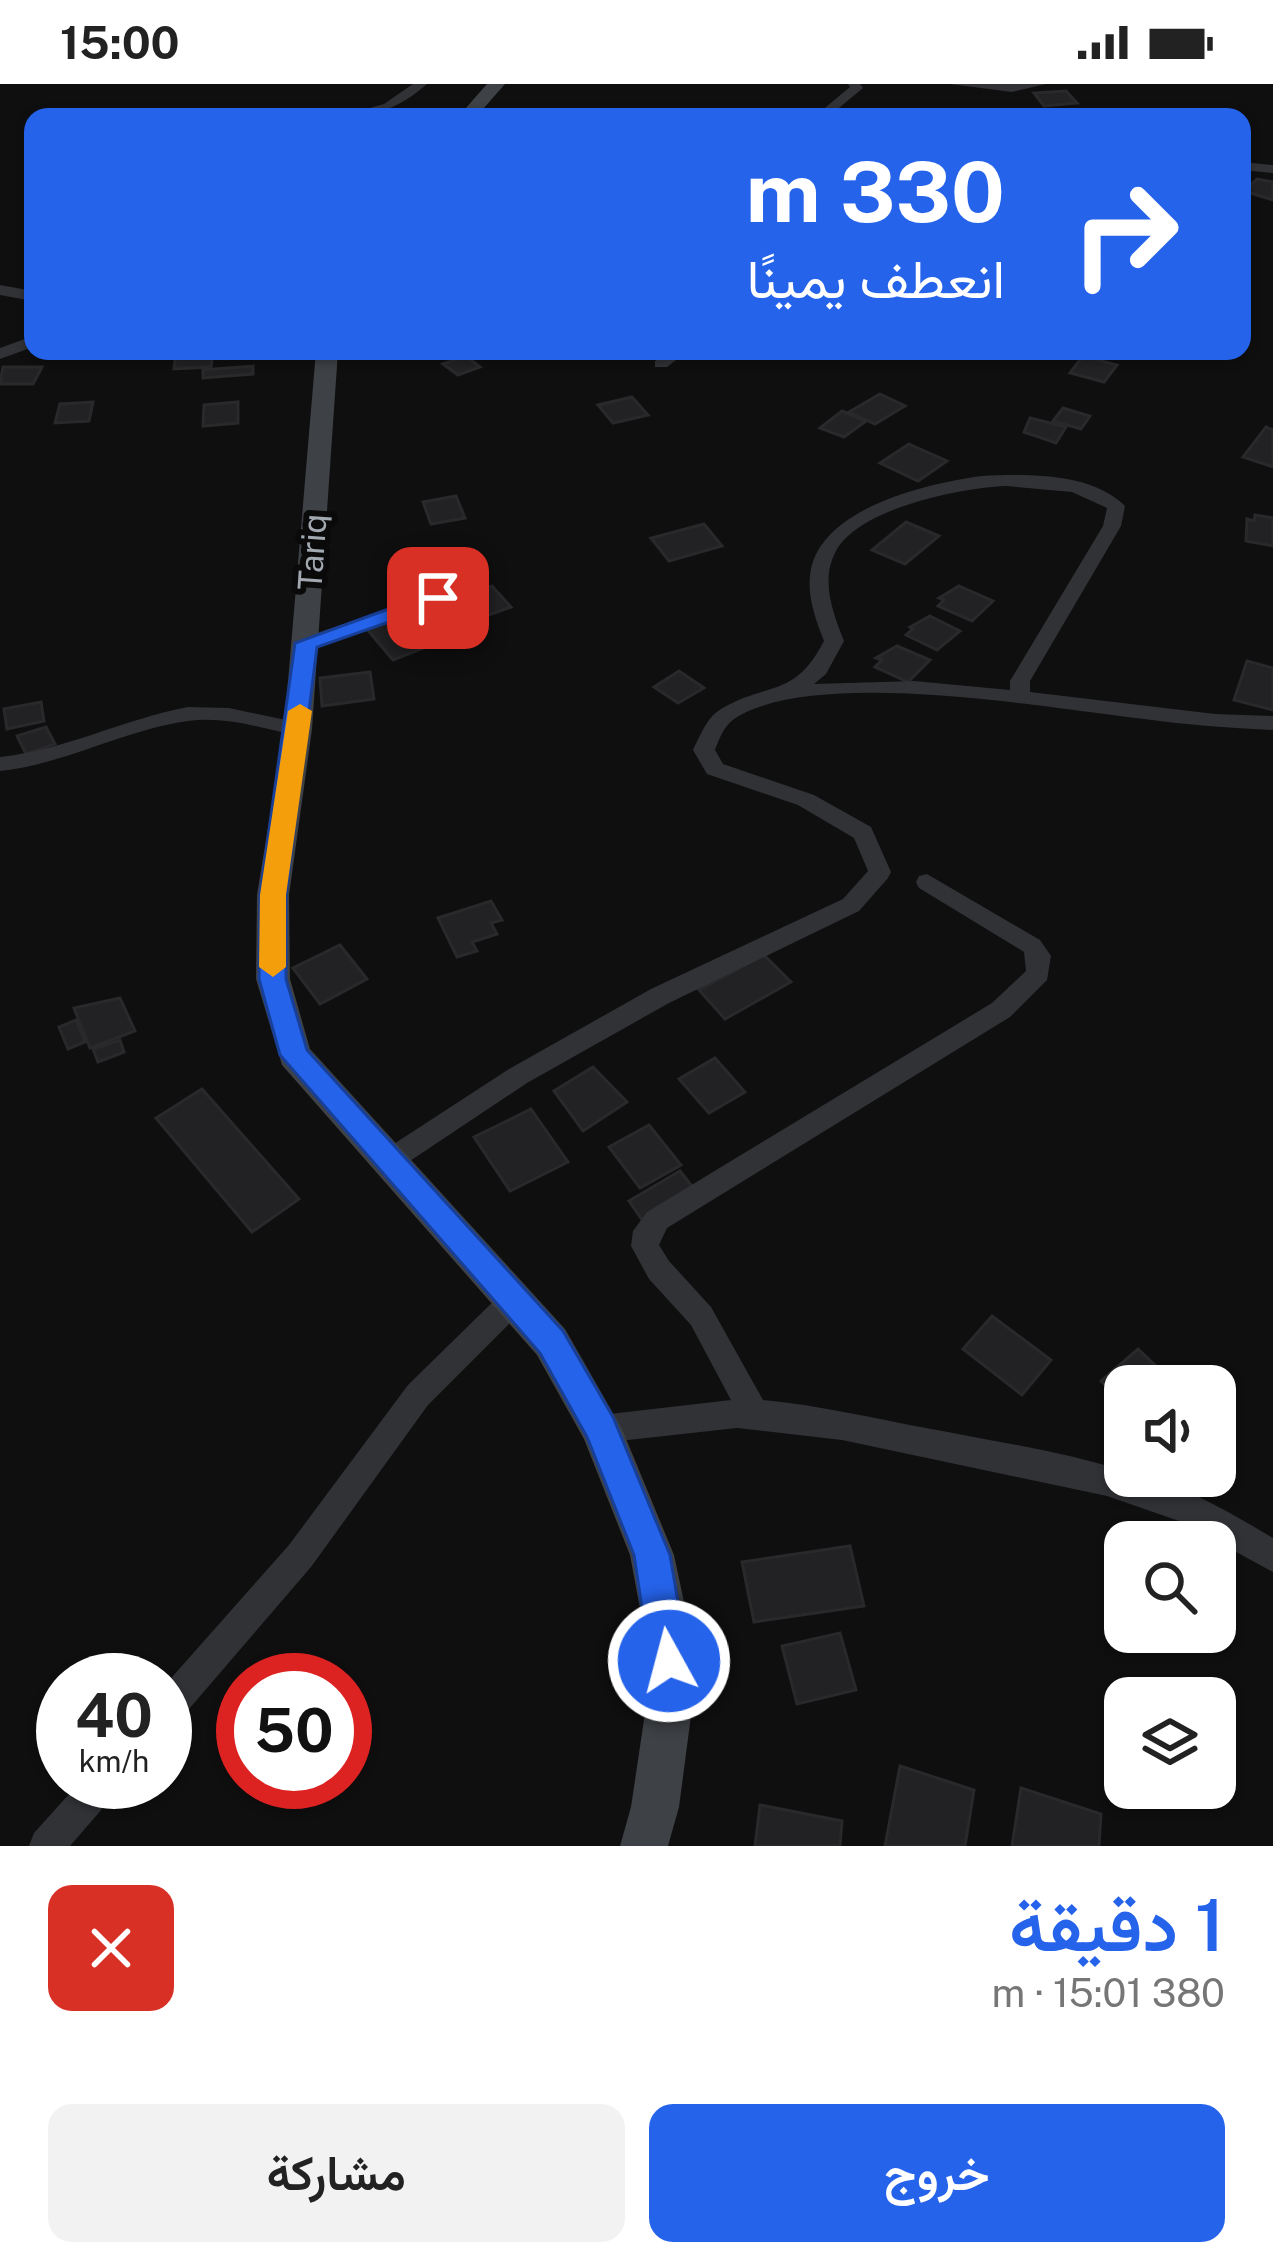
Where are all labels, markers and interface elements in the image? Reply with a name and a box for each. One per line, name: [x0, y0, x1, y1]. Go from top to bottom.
text: 15:00: [60, 16, 180, 69]
text: 330 m: [745, 142, 1005, 241]
icon: right: [1047, 156, 1203, 312]
text: انعطف يمينًا: [747, 247, 1005, 310]
street label: Tariq: [290, 512, 334, 592]
pin: [387, 547, 489, 649]
icon: arrive: [405, 565, 471, 631]
map controls: [1104, 1365, 1236, 1809]
button: sound: [1104, 1365, 1236, 1497]
button: search: [1104, 1521, 1236, 1653]
position arrow: [606, 1598, 732, 1724]
speed limit sign: 50: [216, 1653, 372, 1809]
button: layers: [1104, 1677, 1236, 1809]
text: 40: [75, 1680, 153, 1751]
text: km/h: [79, 1743, 149, 1779]
text: 1 دقيقة: [1009, 1883, 1225, 1967]
button: close: [48, 1885, 174, 2011]
text: 380 m · 15:01: [992, 1970, 1225, 2016]
button: مشاركة: [48, 2104, 625, 2242]
button: خروج: [649, 2104, 1225, 2242]

